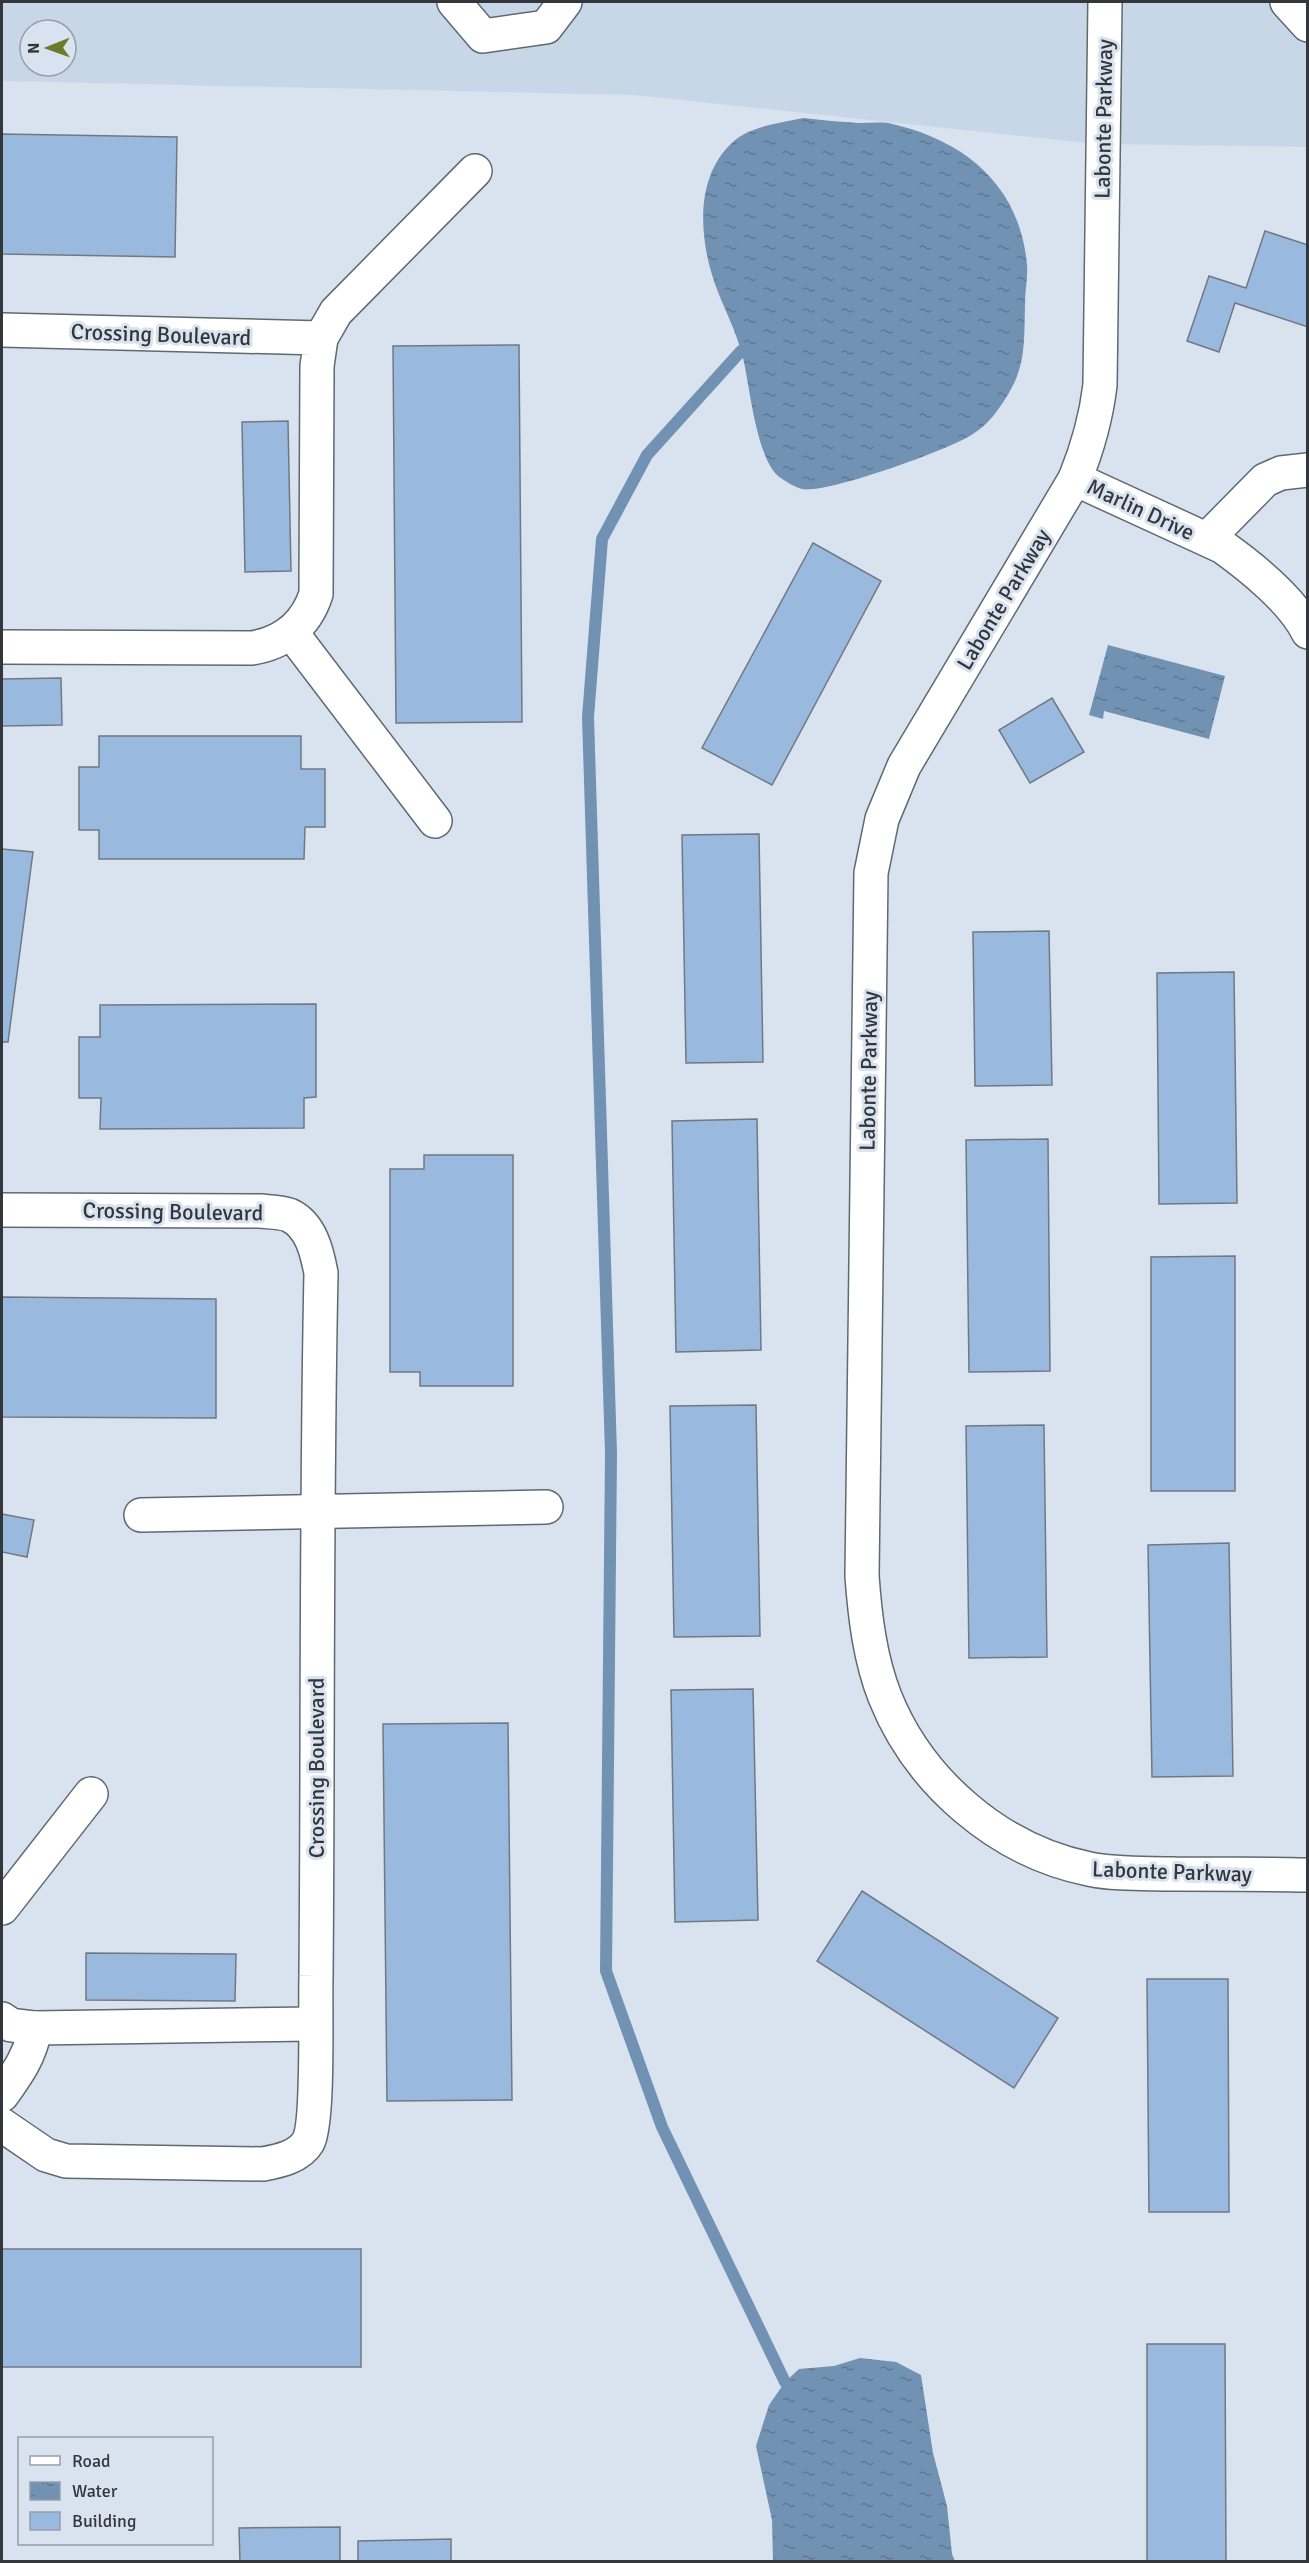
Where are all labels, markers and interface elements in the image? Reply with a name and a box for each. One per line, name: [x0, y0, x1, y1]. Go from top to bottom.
north arrow: [18, 18, 78, 78]
street label: Labonte Parkway: [1089, 38, 1118, 199]
text: N: [24, 43, 44, 54]
street label: Crossing Boulevard: [70, 318, 252, 351]
street label: Marlin Drive: [1083, 473, 1199, 546]
street label: Labonte Parkway: [951, 523, 1057, 675]
street label: Labonte Parkway: [854, 990, 883, 1151]
street label: Crossing Boulevard: [82, 1196, 264, 1227]
street label: Crossing Boulevard: [303, 1678, 330, 1858]
street label: Labonte Parkway: [1092, 1855, 1253, 1888]
legend: [18, 2437, 213, 2545]
text: Road: [72, 2450, 111, 2472]
text: Water: [72, 2480, 118, 2502]
text: Building: [72, 2510, 136, 2532]

